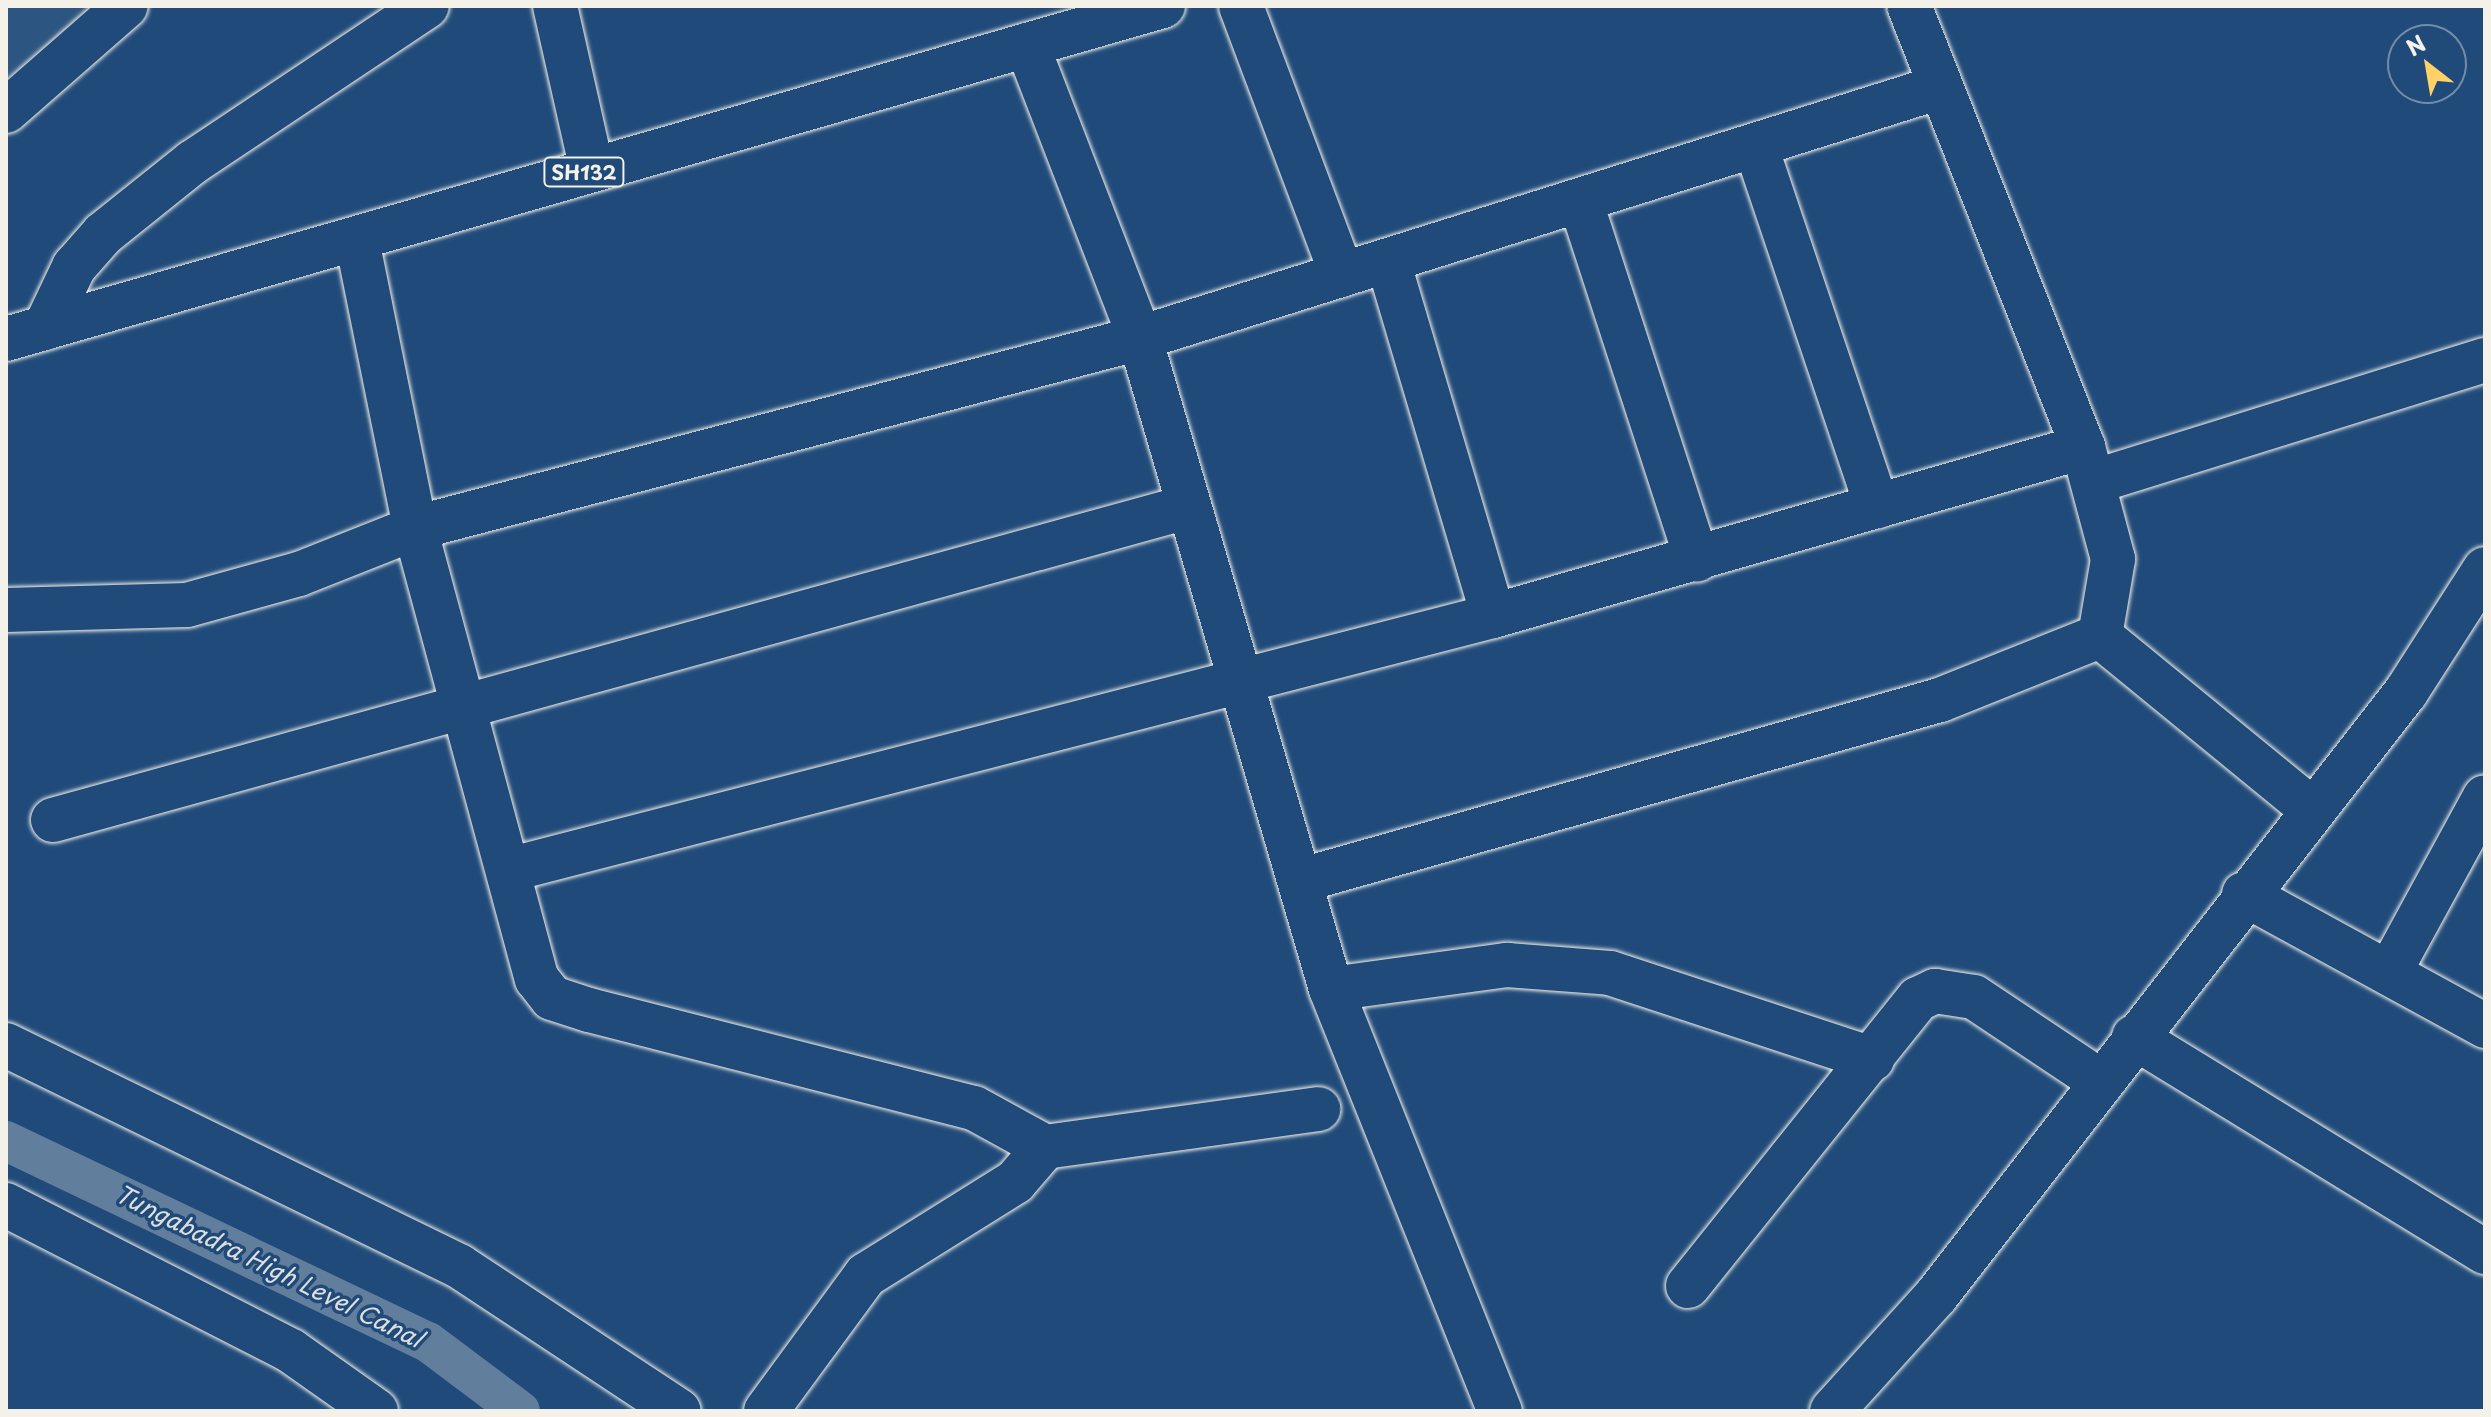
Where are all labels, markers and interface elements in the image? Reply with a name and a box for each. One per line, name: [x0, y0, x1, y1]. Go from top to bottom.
north arrow: [2387, 24, 2467, 104]
text: N: [2399, 26, 2431, 63]
road number: SH132: [542, 156, 626, 188]
water label: Tungabadra High Level Canal: [110, 1178, 428, 1354]

